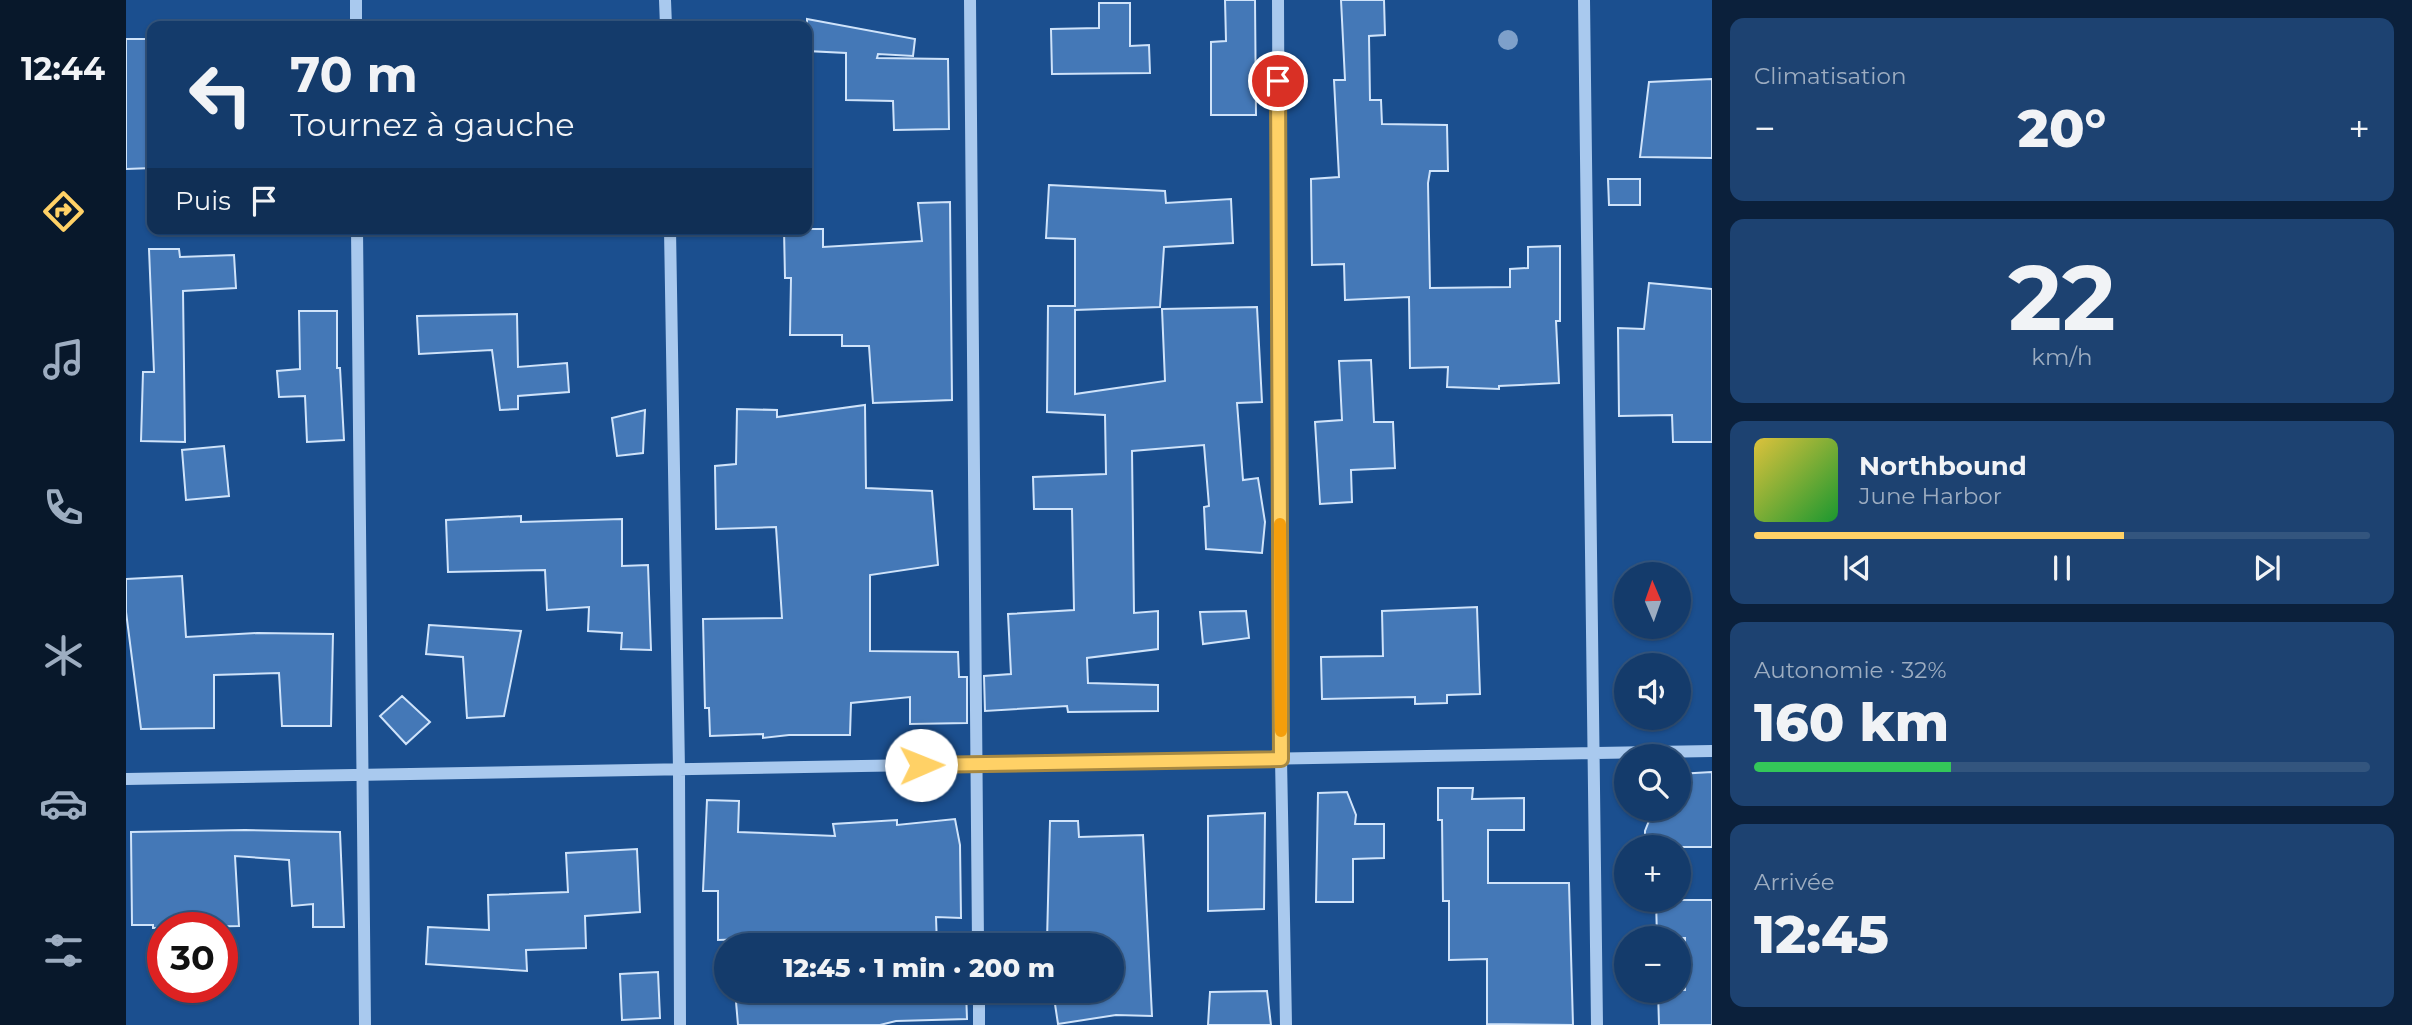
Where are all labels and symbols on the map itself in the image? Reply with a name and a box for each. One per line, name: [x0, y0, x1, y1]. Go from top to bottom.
pin: [1248, 51, 1308, 111]
north arrow: [1614, 562, 1690, 639]
position arrow: [884, 728, 958, 802]
speed limit sign: 30: [147, 912, 238, 1003]

